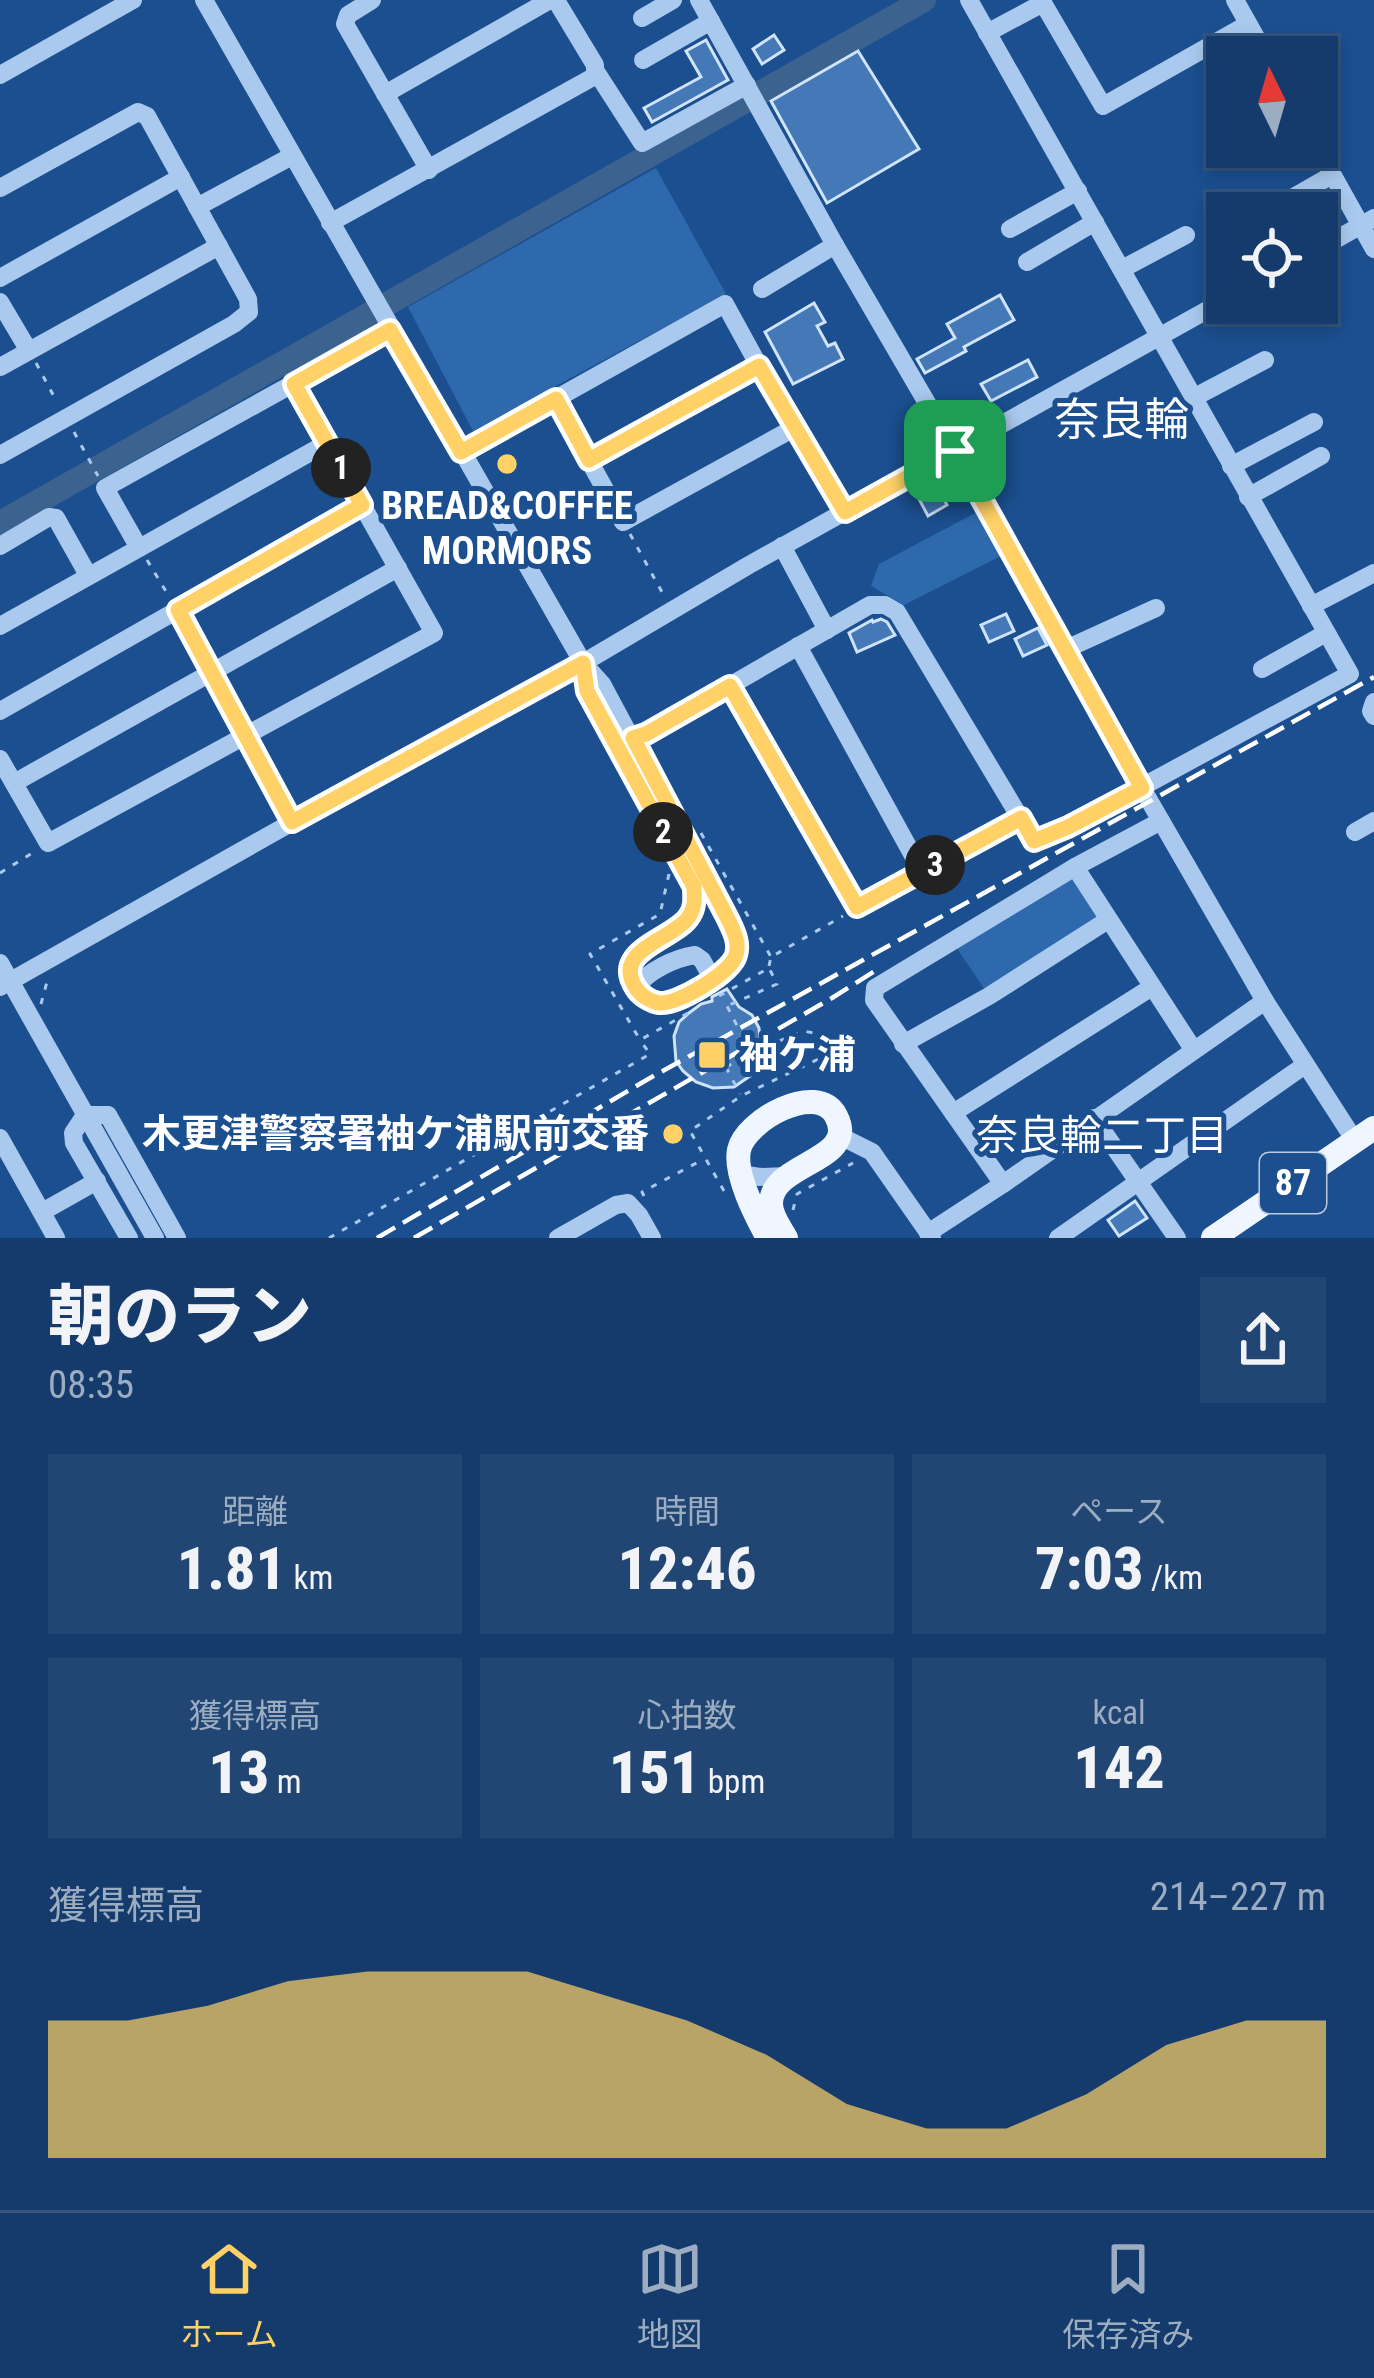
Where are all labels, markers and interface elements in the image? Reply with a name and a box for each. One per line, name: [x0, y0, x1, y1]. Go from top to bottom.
north arrow: [1206, 36, 1338, 168]
map controls: [1206, 36, 1338, 324]
button: locate: [1206, 192, 1338, 324]
district label: 奈良輪: [1054, 393, 1190, 446]
pin: [904, 400, 1006, 502]
icon: arrive: [922, 418, 988, 484]
pin: 1: [311, 438, 371, 498]
text: 1: [333, 448, 349, 487]
marker: BREAD&COFFEE MORMORS: [494, 451, 520, 477]
place label: BREAD&COFFEE MORMORS: [381, 483, 633, 574]
pin: 2: [633, 802, 693, 862]
text: 2: [655, 812, 671, 851]
pin: 3: [905, 835, 965, 895]
text: 3: [927, 845, 943, 884]
place label: 袖ケ浦: [739, 1032, 856, 1078]
marker: 袖ケ浦: [696, 1039, 728, 1071]
place label: 木更津警察署袖ケ浦駅前交番: [142, 1111, 649, 1157]
district label: 奈良輪二丁目: [976, 1111, 1228, 1160]
marker: 木更津警察署袖ケ浦駅前交番: [660, 1121, 686, 1147]
road number: 87: [1260, 1153, 1326, 1213]
button: share: [1200, 1277, 1326, 1403]
text: 朝のラン: [48, 1278, 312, 1355]
text: 08:35: [48, 1362, 134, 1408]
text: 距離: [222, 1492, 288, 1531]
text: 時間: [654, 1492, 720, 1531]
text: ペース: [1070, 1492, 1168, 1531]
text: 1.81: [177, 1533, 286, 1604]
text: 12:46: [618, 1533, 756, 1604]
text: 7:03: [1035, 1533, 1143, 1604]
text: km: [286, 1558, 333, 1597]
text: /km: [1143, 1558, 1203, 1597]
text: kcal: [1092, 1693, 1146, 1732]
text: 獲得標高: [189, 1696, 321, 1735]
text: 心拍数: [638, 1696, 737, 1735]
text: 142: [1073, 1732, 1165, 1803]
text: 13: [208, 1737, 269, 1808]
text: 151: [609, 1737, 700, 1808]
text: m: [269, 1762, 302, 1801]
text: bpm: [700, 1762, 765, 1801]
text: 214–227 m: [1150, 1874, 1326, 1920]
text: 獲得標高: [48, 1883, 204, 1929]
tab: ホーム: [180, 2236, 278, 2356]
tab: 地図: [637, 2236, 703, 2356]
tab: 保存済み: [1062, 2236, 1194, 2356]

